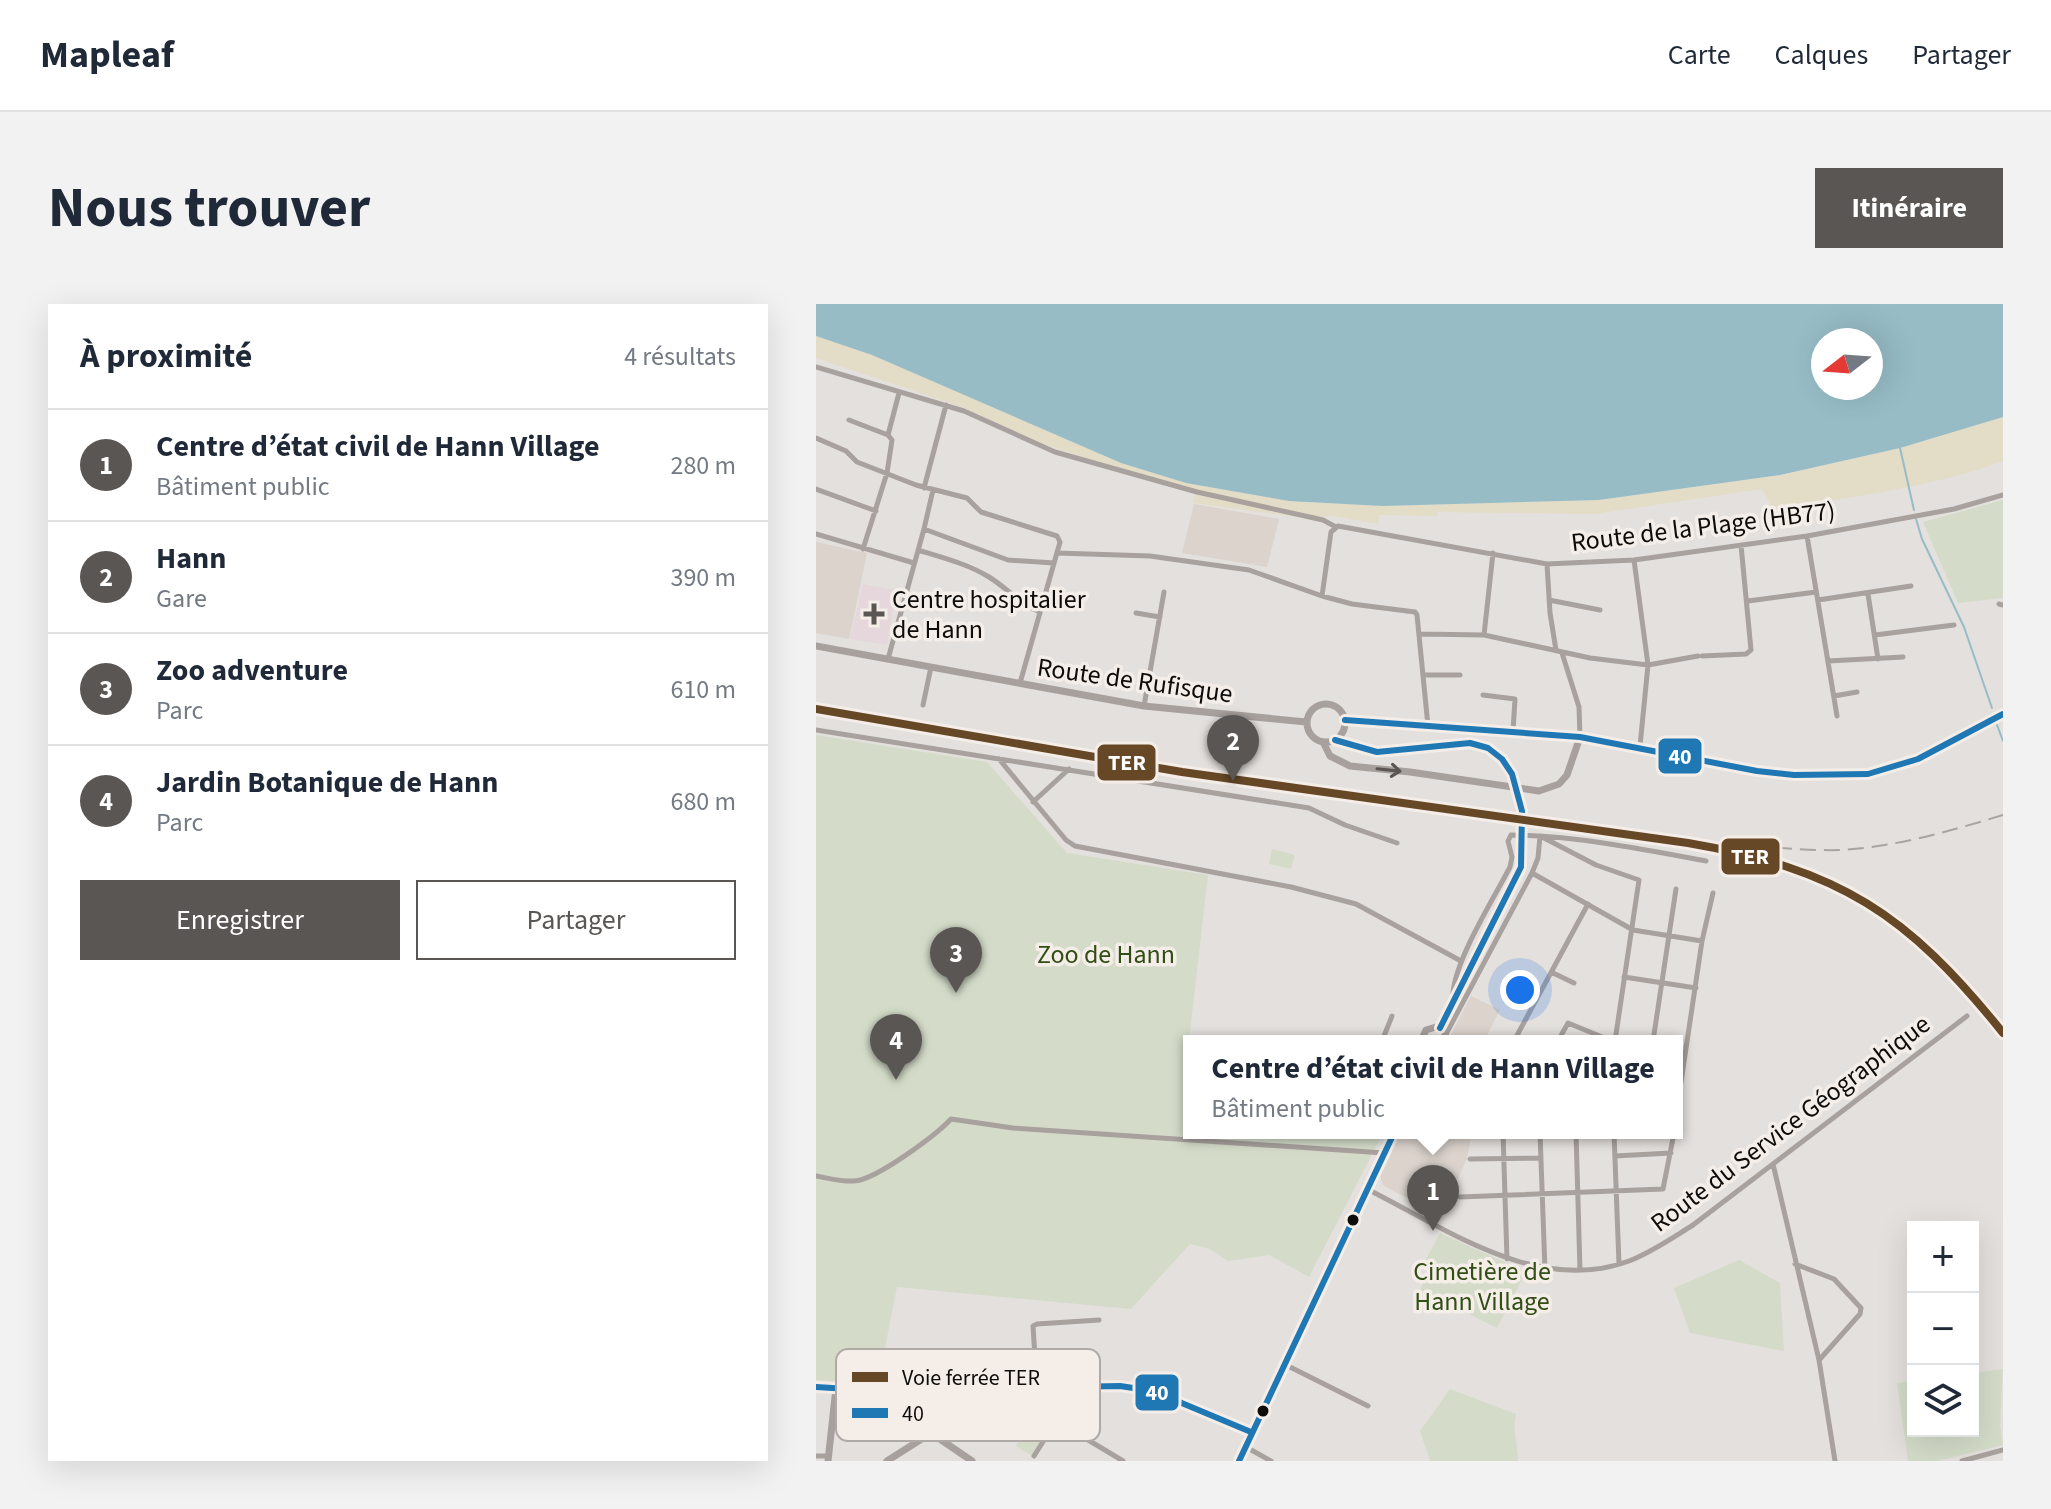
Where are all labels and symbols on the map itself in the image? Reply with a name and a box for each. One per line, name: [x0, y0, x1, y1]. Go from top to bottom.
north arrow: [1811, 328, 1883, 400]
street label: Route de la Plage (HB77): [1569, 492, 1837, 561]
place label: Centre hospitalier de Hann: [892, 581, 1087, 648]
marker: Centre hospitalier de Hann: [863, 603, 885, 625]
street label: Route de Rufisque: [1035, 648, 1235, 713]
pin: 2: [1207, 715, 1259, 781]
line badge: 40: [1657, 737, 1703, 775]
text: 40: [1668, 741, 1692, 773]
line badge: TER: [1096, 743, 1157, 782]
text: TER: [1108, 747, 1146, 779]
one-way arrow: [1375, 763, 1402, 778]
line badge: TER: [1720, 837, 1781, 876]
text: TER: [1731, 841, 1769, 873]
pin: 3: [930, 927, 982, 993]
park label: Zoo de Hann: [1037, 936, 1175, 973]
your location: [1500, 970, 1540, 1010]
street label: Route du Service Géographique: [1643, 1006, 1938, 1241]
pin: 4: [870, 1014, 922, 1080]
pin: 1: [1407, 1165, 1459, 1231]
unlabelled marker: [1345, 1212, 1361, 1228]
park label: Cimetière de Hann Village: [1413, 1253, 1551, 1320]
legend: [836, 1349, 1100, 1441]
text: Voie ferrée TER: [902, 1362, 1040, 1394]
line badge: 40: [1134, 1373, 1180, 1412]
text: 40: [1145, 1377, 1169, 1409]
text: 40: [902, 1398, 924, 1430]
unlabelled marker: [1255, 1403, 1271, 1419]

